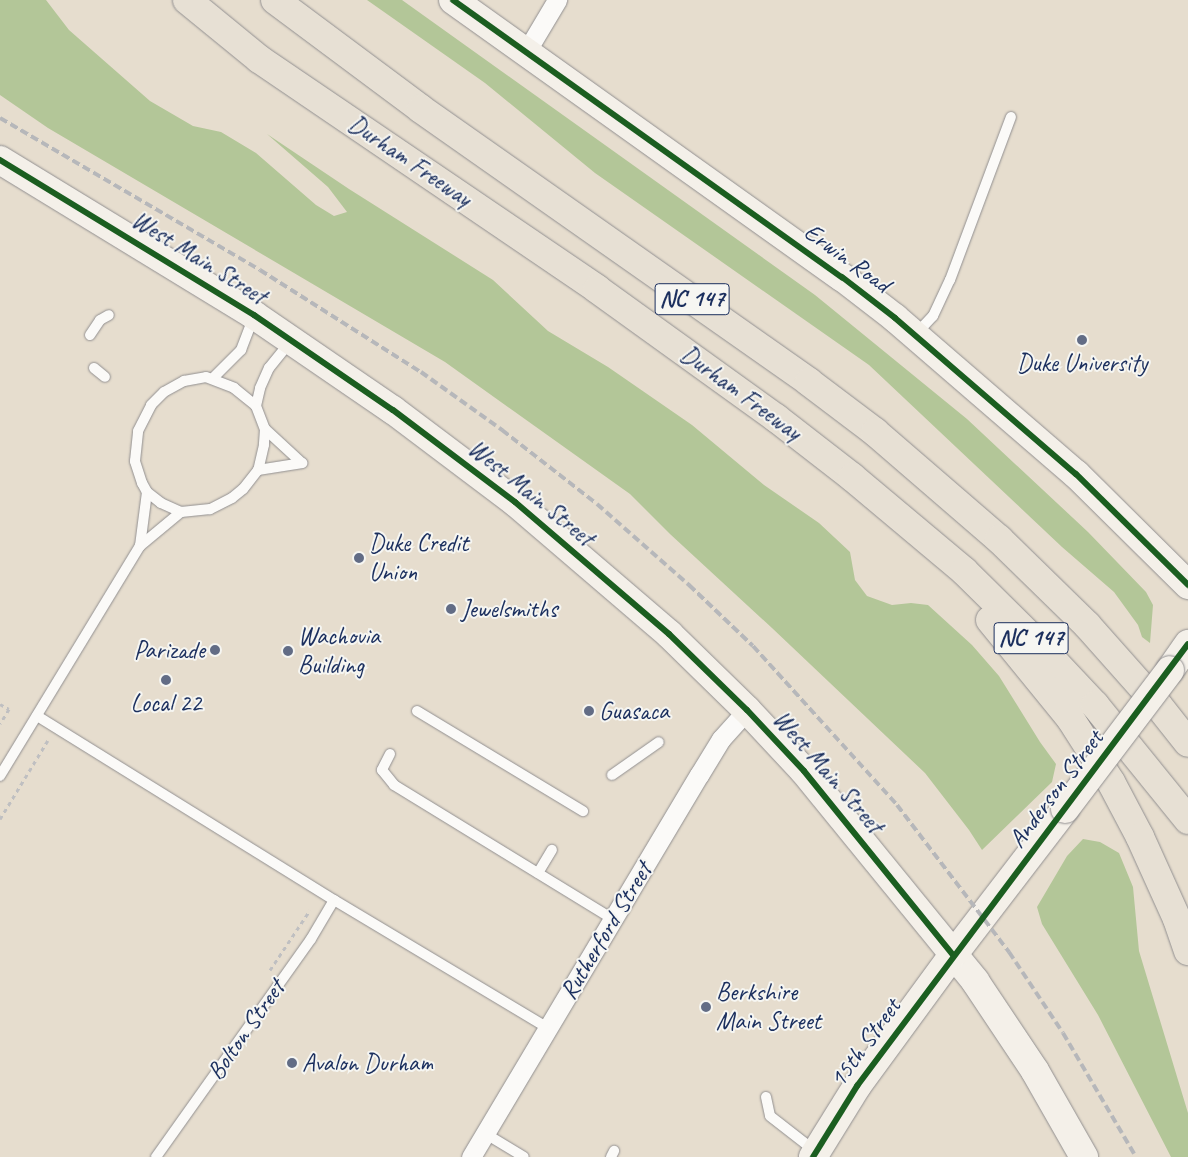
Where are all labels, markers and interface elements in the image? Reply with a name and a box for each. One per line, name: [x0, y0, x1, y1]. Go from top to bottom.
street label: Durham Freeway: [343, 109, 477, 213]
street label: West Main Street: [126, 204, 272, 312]
street label: Erwin Road: [798, 217, 896, 299]
road number: NC 147: [654, 278, 730, 320]
marker: Duke University: [1076, 334, 1088, 346]
street label: Durham Freeway: [675, 339, 807, 447]
place label: Duke University: [1017, 348, 1147, 378]
street label: West Main Street: [461, 433, 601, 553]
place label: Duke Credit Union: [369, 529, 468, 588]
marker: Duke Credit Union: [353, 552, 365, 564]
place label: Jewelsmiths: [461, 594, 557, 624]
marker: Jewelsmiths: [445, 603, 457, 615]
road number: NC 147: [994, 616, 1068, 660]
place label: Wachovia Building: [298, 622, 380, 681]
place label: Parizade: [134, 635, 205, 665]
marker: Parizade: [209, 644, 221, 656]
marker: Wachovia Building: [282, 645, 294, 657]
marker: Local 22: [160, 674, 172, 686]
place label: Local 22: [130, 688, 202, 718]
place label: Guasaca: [599, 696, 669, 726]
street label: West Main Street: [766, 704, 890, 840]
marker: Guasaca: [583, 705, 595, 717]
street label: Anderson Street: [1002, 724, 1110, 854]
street label: Rutherford Street: [553, 857, 659, 1005]
street label: Bolton Street: [201, 974, 291, 1086]
place label: Berkshire Main Street: [716, 978, 821, 1037]
street label: 15th Street: [823, 993, 907, 1093]
marker: Berkshire Main Street: [700, 1001, 712, 1013]
place label: Avalon Durham: [302, 1048, 432, 1078]
marker: Avalon Durham: [286, 1057, 298, 1069]

